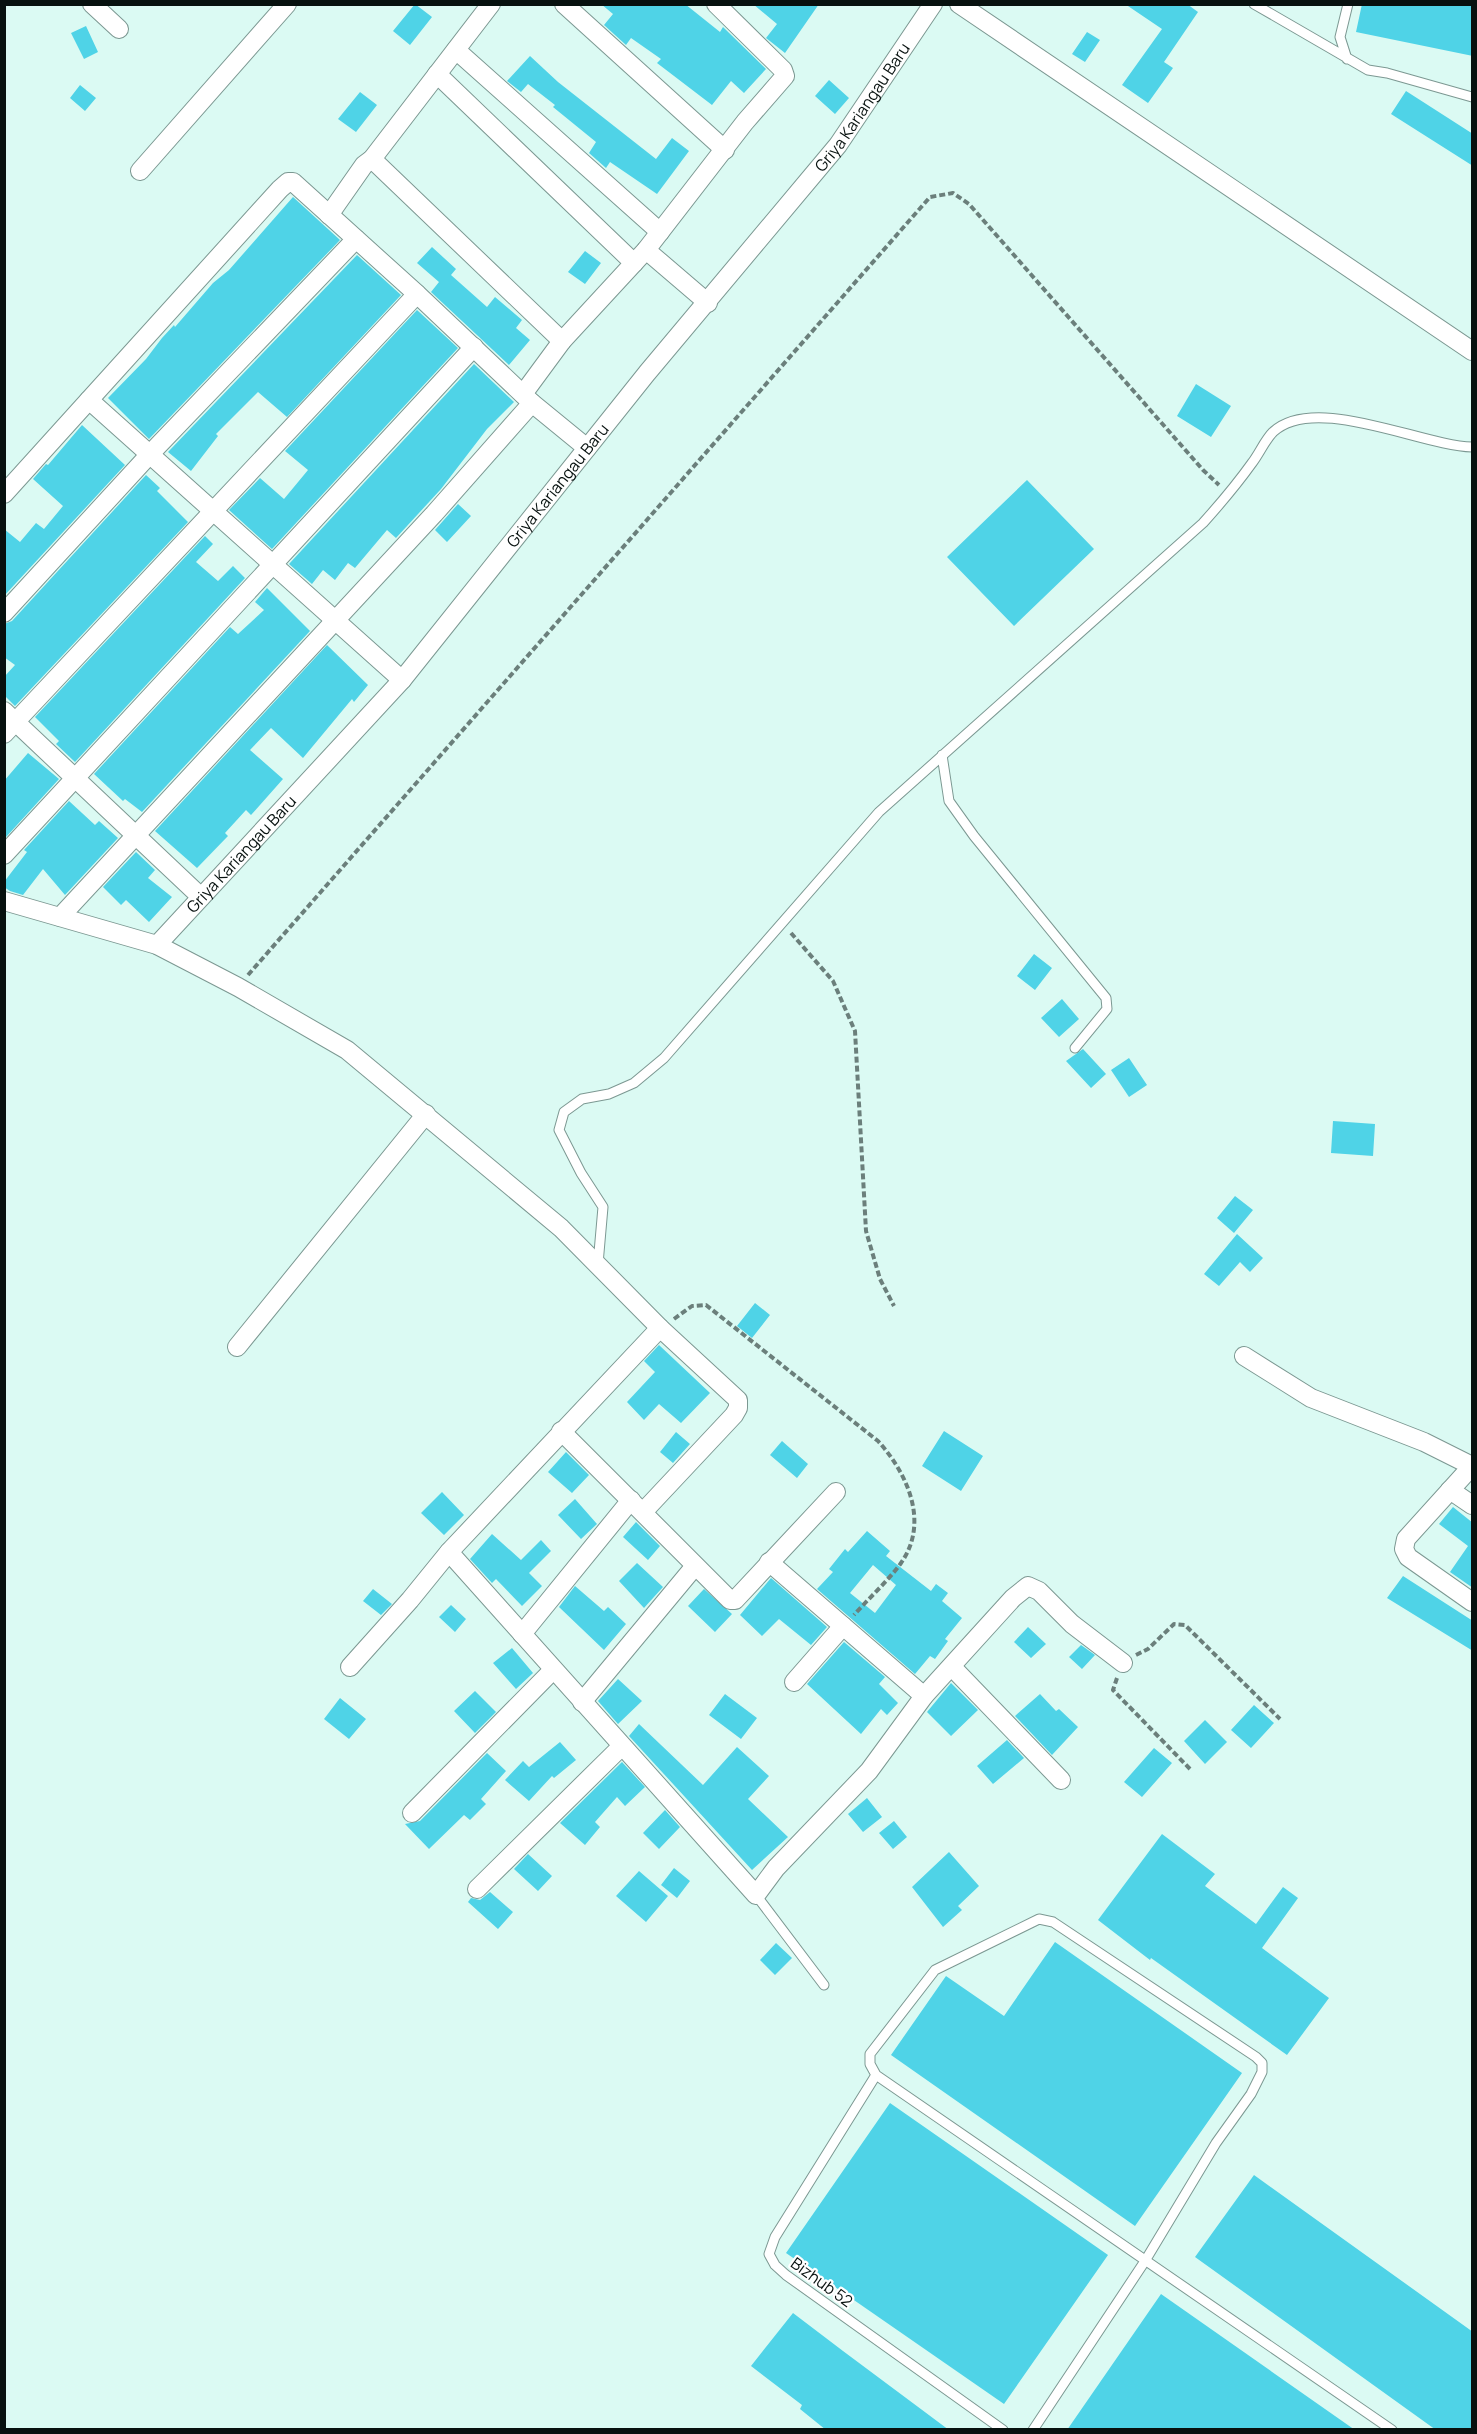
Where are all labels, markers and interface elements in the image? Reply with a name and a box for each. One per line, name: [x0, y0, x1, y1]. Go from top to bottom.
street label: Griya Kariangau Baru: [809, 38, 915, 176]
street label: Griya Kariangau Baru: [501, 419, 614, 552]
street label: Griya Kariangau Baru: [181, 791, 301, 917]
street label: Bizhub 52: [787, 2252, 857, 2312]

